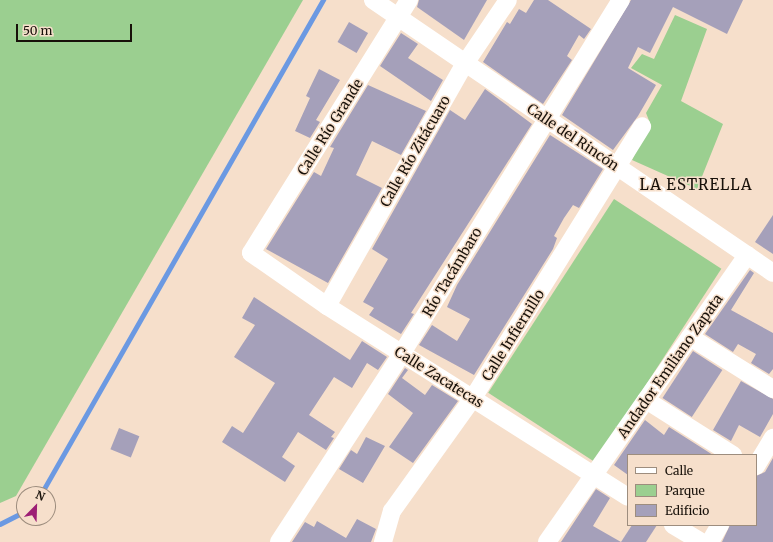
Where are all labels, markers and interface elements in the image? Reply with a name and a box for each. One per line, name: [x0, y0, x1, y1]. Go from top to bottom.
scale bar: [18, 16, 134, 42]
text: 50 m: [23, 23, 52, 38]
street label: Calle Río Grande: [294, 76, 366, 178]
street label: Calle Río Zitácuaro: [376, 92, 454, 210]
street label: Calle del Rincón: [524, 100, 622, 174]
district label: LA ESTRELLA: [640, 176, 752, 194]
street label: Río Tacámbaro: [419, 224, 485, 320]
street label: Calle Infiernillo: [478, 286, 548, 384]
street label: Andador Emiliano Zapata: [614, 291, 726, 441]
street label: Calle Zacatecas: [391, 343, 487, 411]
legend: [627, 454, 757, 526]
text: Calle: [665, 463, 693, 478]
text: Parque: [665, 483, 705, 498]
north arrow: [16, 486, 56, 526]
text: N: [34, 488, 47, 504]
text: Edificio: [665, 503, 709, 518]

